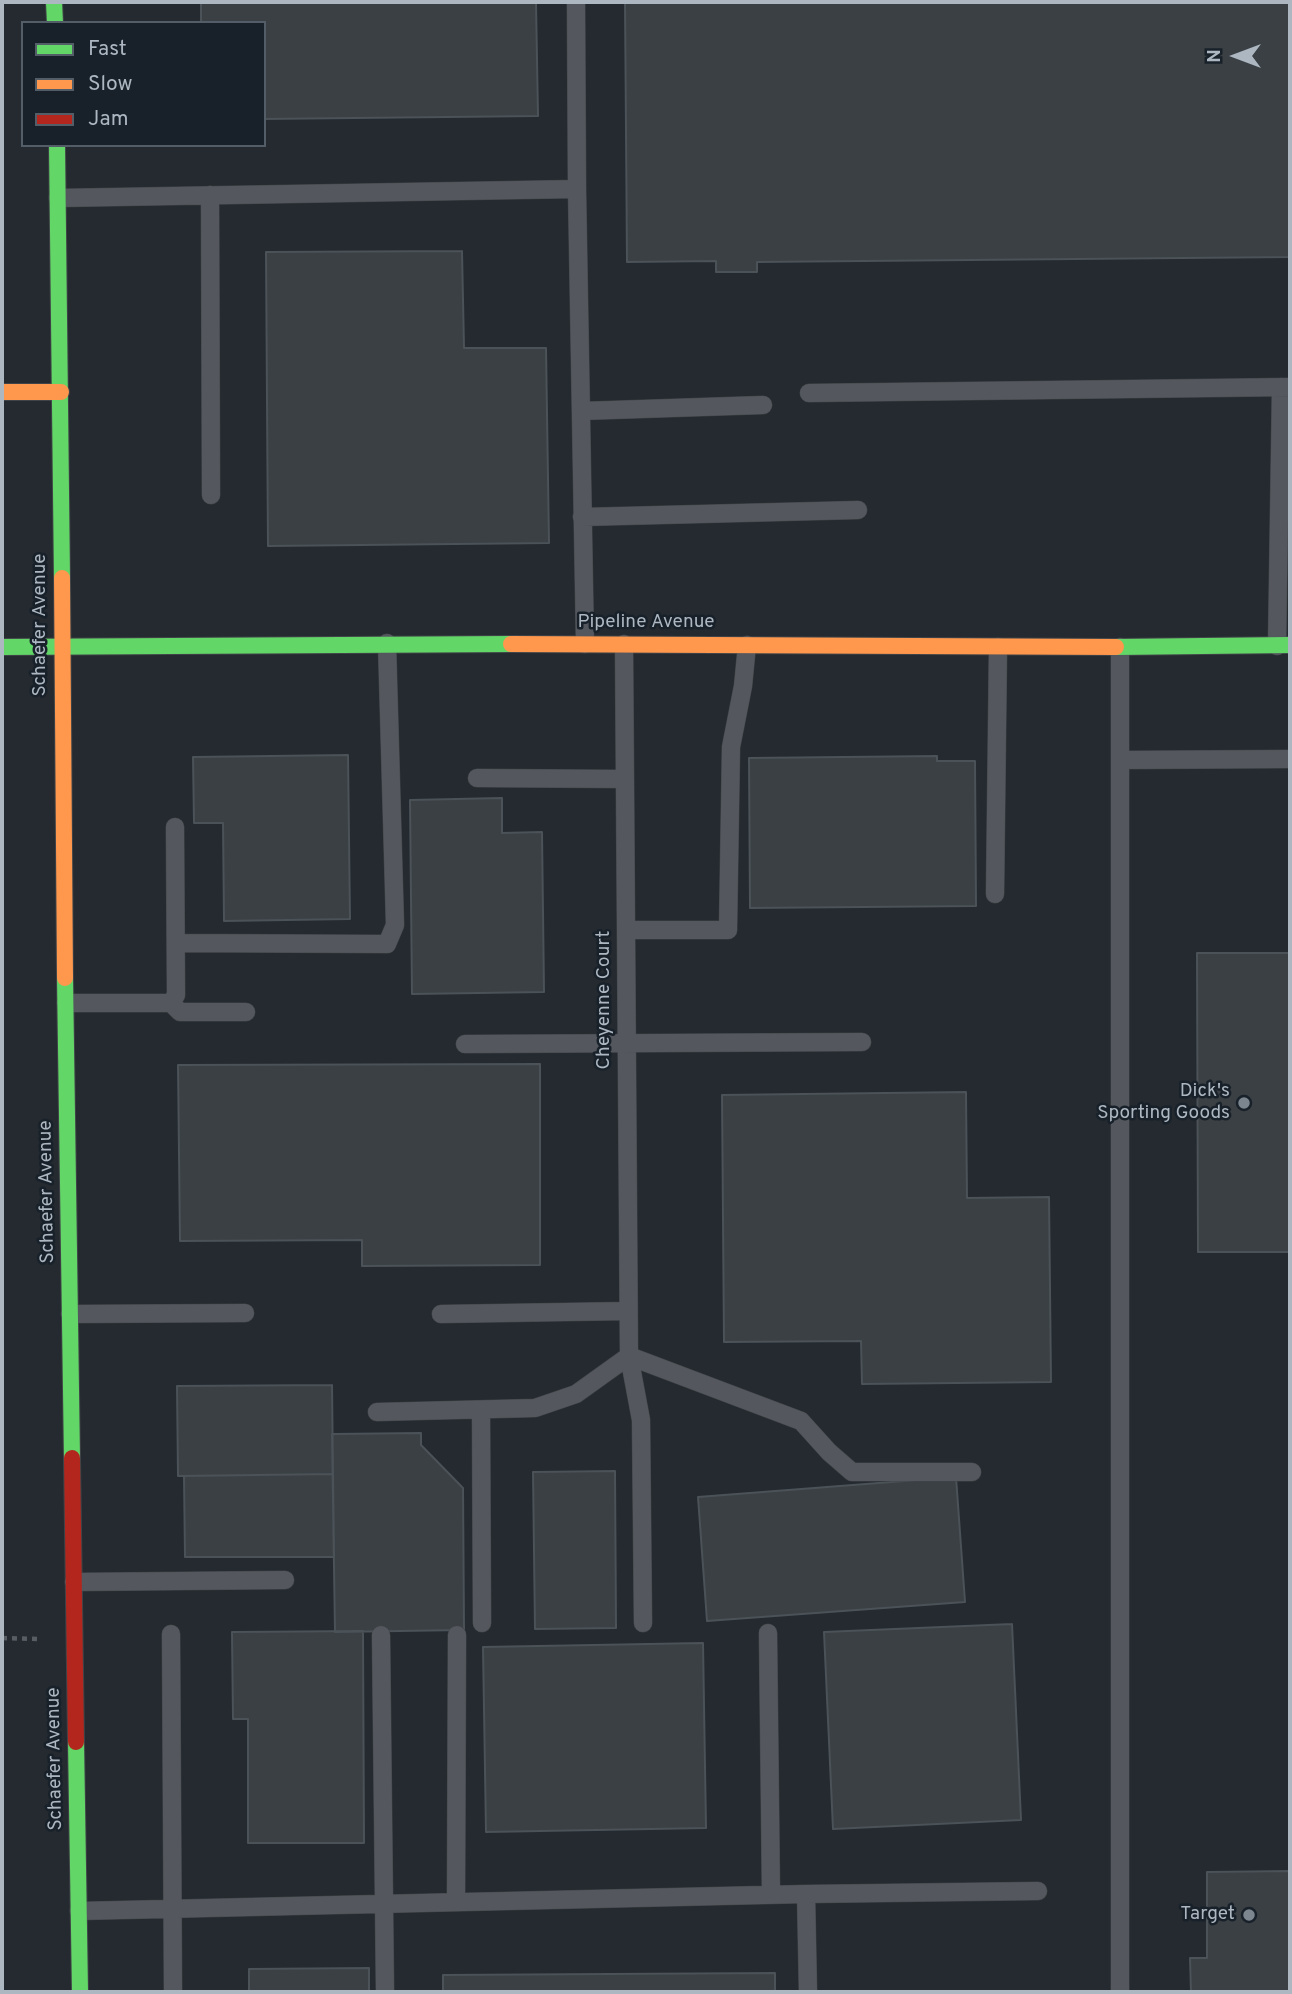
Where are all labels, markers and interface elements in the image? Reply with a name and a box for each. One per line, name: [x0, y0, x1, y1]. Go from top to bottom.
legend: [21, 21, 266, 147]
north arrow: [1201, 21, 1271, 91]
text: Fast: [88, 36, 127, 63]
text: N: [1203, 49, 1227, 63]
text: Slow: [88, 71, 133, 98]
text: Jam: [88, 106, 129, 133]
street label: Schaefer Avenue: [30, 553, 52, 697]
street label: Pipeline Avenue: [577, 612, 715, 634]
street label: Cheyenne Court: [594, 931, 616, 1069]
place label: Dick's Sporting Goods: [1097, 1081, 1230, 1125]
marker: Dick's Sporting Goods: [1236, 1095, 1252, 1111]
street label: Schaefer Avenue: [35, 1120, 61, 1264]
street label: Schaefer Avenue: [43, 1687, 69, 1831]
place label: Target: [1180, 1904, 1235, 1926]
marker: Target: [1241, 1907, 1257, 1923]

